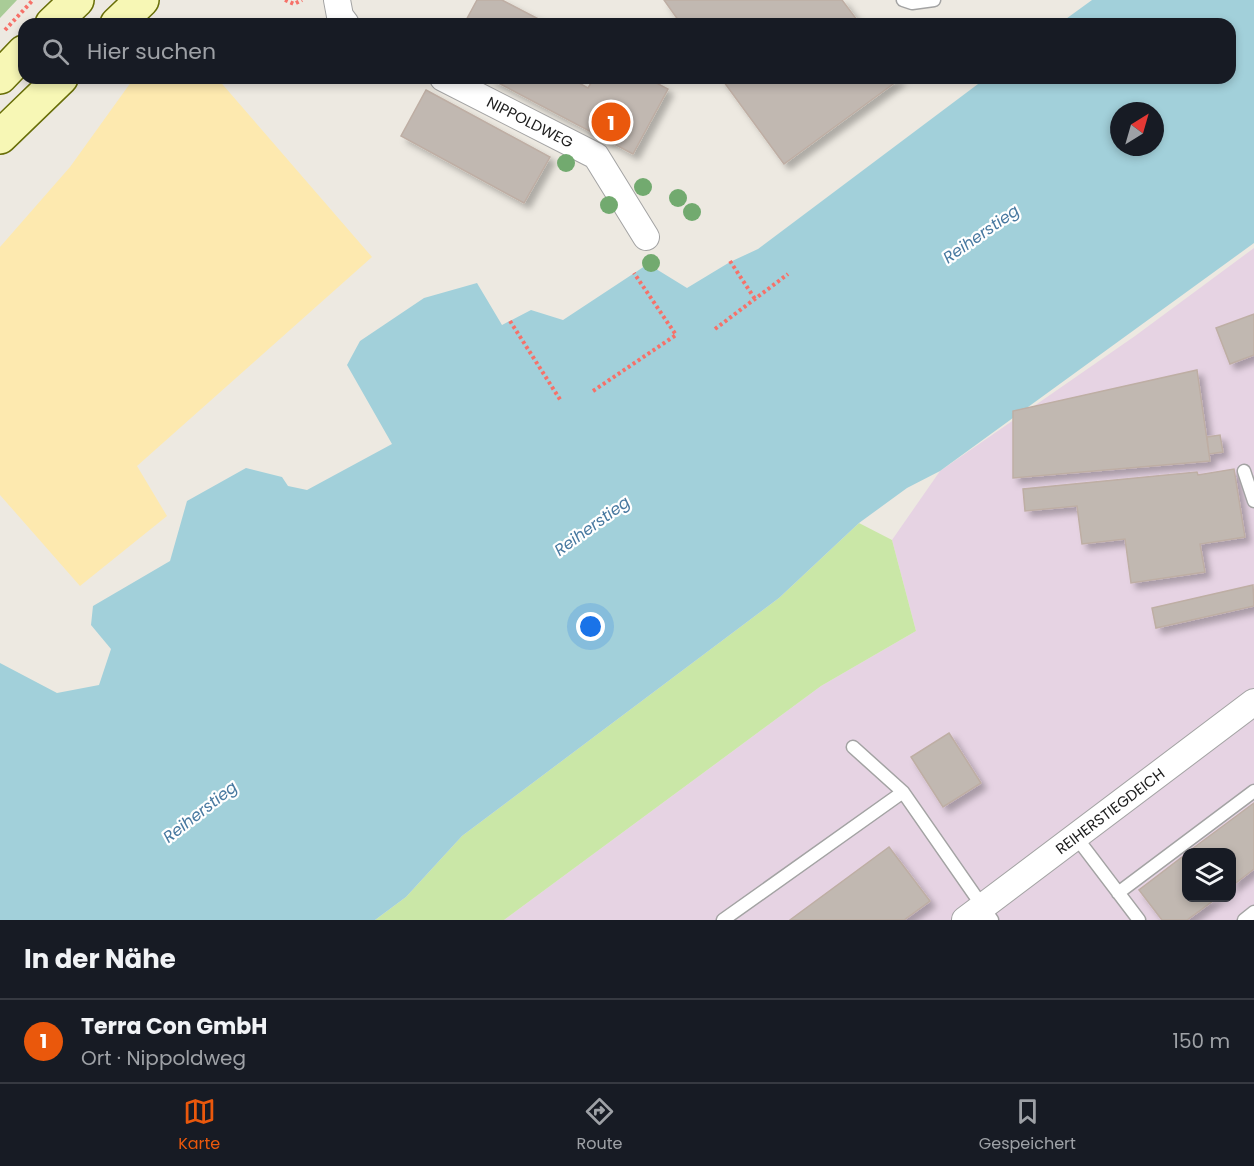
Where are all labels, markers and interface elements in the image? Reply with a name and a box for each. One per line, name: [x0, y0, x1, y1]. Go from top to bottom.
search box: [18, 18, 1236, 84]
icon: search: [39, 35, 72, 68]
text: Hier suchen: [87, 36, 216, 67]
street label: NIPPOLDWEG: [483, 91, 577, 153]
pin: 1: [592, 100, 630, 144]
north arrow: [1110, 102, 1164, 156]
water label: Reiherstieg: [938, 199, 1024, 269]
water label: Reiherstieg: [549, 491, 635, 561]
your location: [576, 612, 605, 641]
street label: REIHERSTIEGDEICH: [1051, 763, 1169, 859]
water label: Reiherstieg: [158, 776, 242, 848]
map controls: [1182, 848, 1236, 902]
button: layers: [1182, 848, 1236, 902]
text: In der Nähe: [24, 941, 176, 977]
text: Terra Con GmbH: [81, 1011, 267, 1042]
text: 1: [40, 1027, 47, 1055]
text: 150 m: [1173, 1027, 1230, 1055]
text: Ort · Nippoldweg: [81, 1044, 246, 1072]
tab: Karte: [178, 1095, 220, 1156]
tab: Route: [577, 1095, 623, 1156]
tab: Gespeichert: [979, 1095, 1076, 1156]

